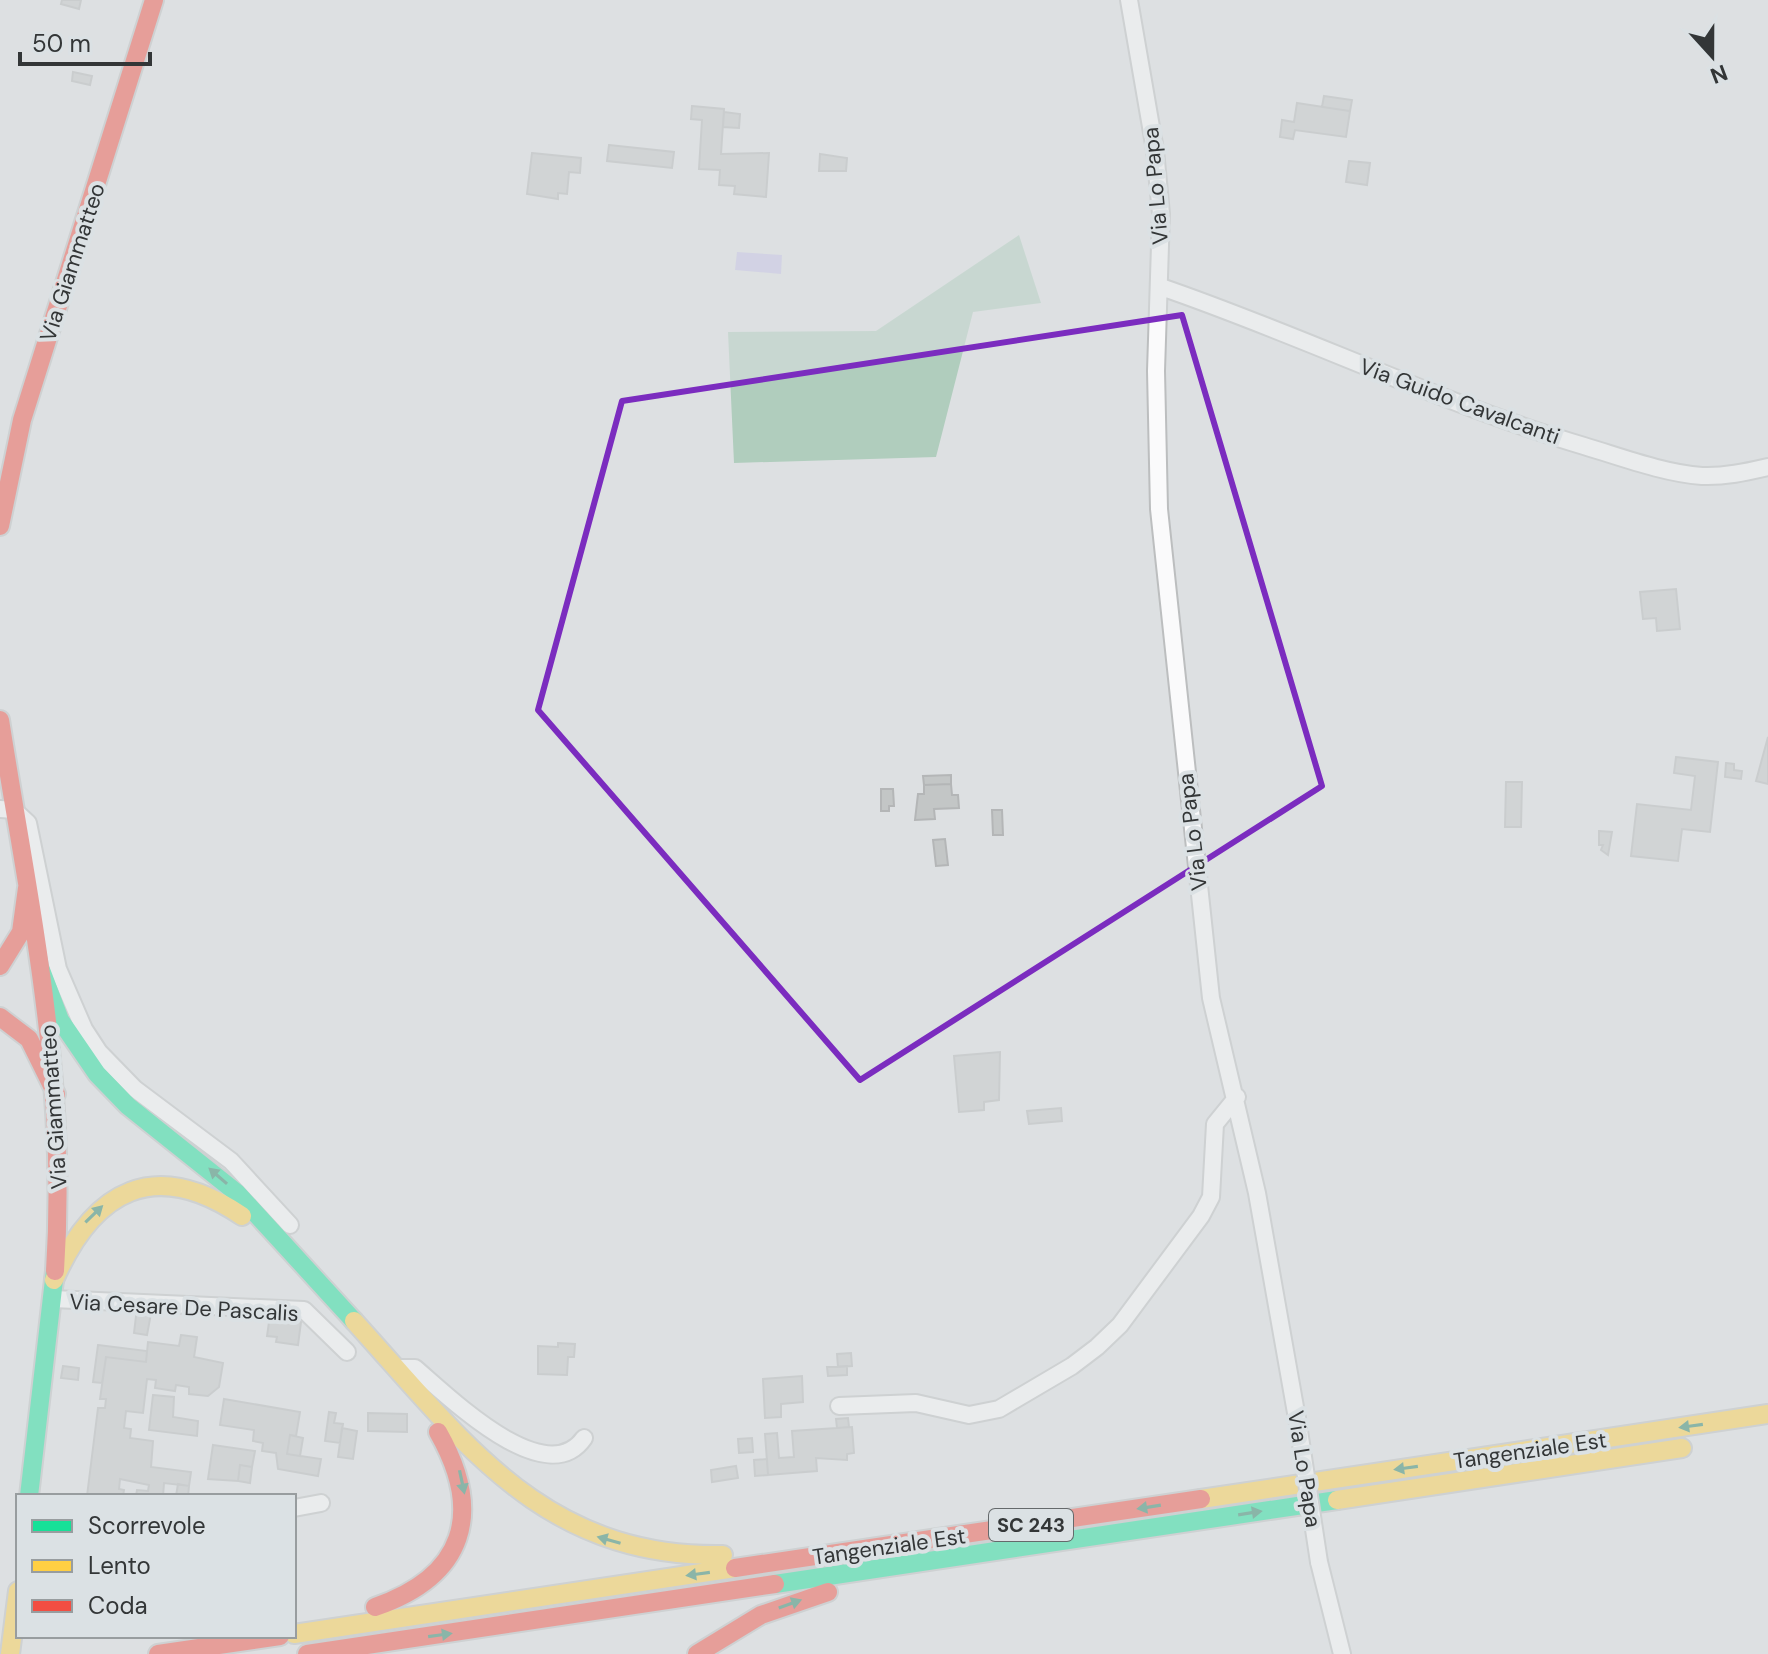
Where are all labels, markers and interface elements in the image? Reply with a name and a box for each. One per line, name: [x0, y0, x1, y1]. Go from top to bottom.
scale bar: [20, 16, 150, 66]
north arrow: [1672, 16, 1752, 96]
text: 50 m: [32, 28, 91, 59]
text: N: [1706, 58, 1732, 91]
street label: Via Lo Papa: [1136, 126, 1175, 246]
street label: Via Giammatteo: [33, 179, 112, 345]
street label: Via Guido Cavalcanti: [1356, 352, 1564, 451]
street label: Via Lo Papa: [1171, 772, 1214, 892]
street label: Via Giammatteo: [33, 1024, 74, 1190]
one-way arrow: [208, 1168, 228, 1185]
one-way arrow: [84, 1205, 103, 1224]
street label: Via Cesare De Pascalis: [69, 1287, 299, 1328]
street label: Via Lo Papa: [1281, 1409, 1328, 1530]
one-way arrow: [1678, 1420, 1703, 1433]
street label: Tangenziale Est: [1452, 1425, 1609, 1476]
one-way arrow: [1393, 1462, 1418, 1475]
one-way arrow: [456, 1470, 468, 1495]
legend: [16, 1494, 296, 1638]
one-way arrow: [1136, 1501, 1161, 1514]
one-way arrow: [1238, 1507, 1263, 1519]
road number: SC 243: [989, 1509, 1073, 1541]
text: Scorrevole: [88, 1510, 206, 1541]
street label: Tangenziale Est: [811, 1521, 968, 1572]
one-way arrow: [596, 1533, 621, 1545]
text: Lento: [88, 1550, 151, 1581]
one-way arrow: [685, 1568, 710, 1581]
text: Coda: [88, 1590, 148, 1621]
one-way arrow: [778, 1597, 802, 1610]
one-way arrow: [427, 1628, 452, 1641]

